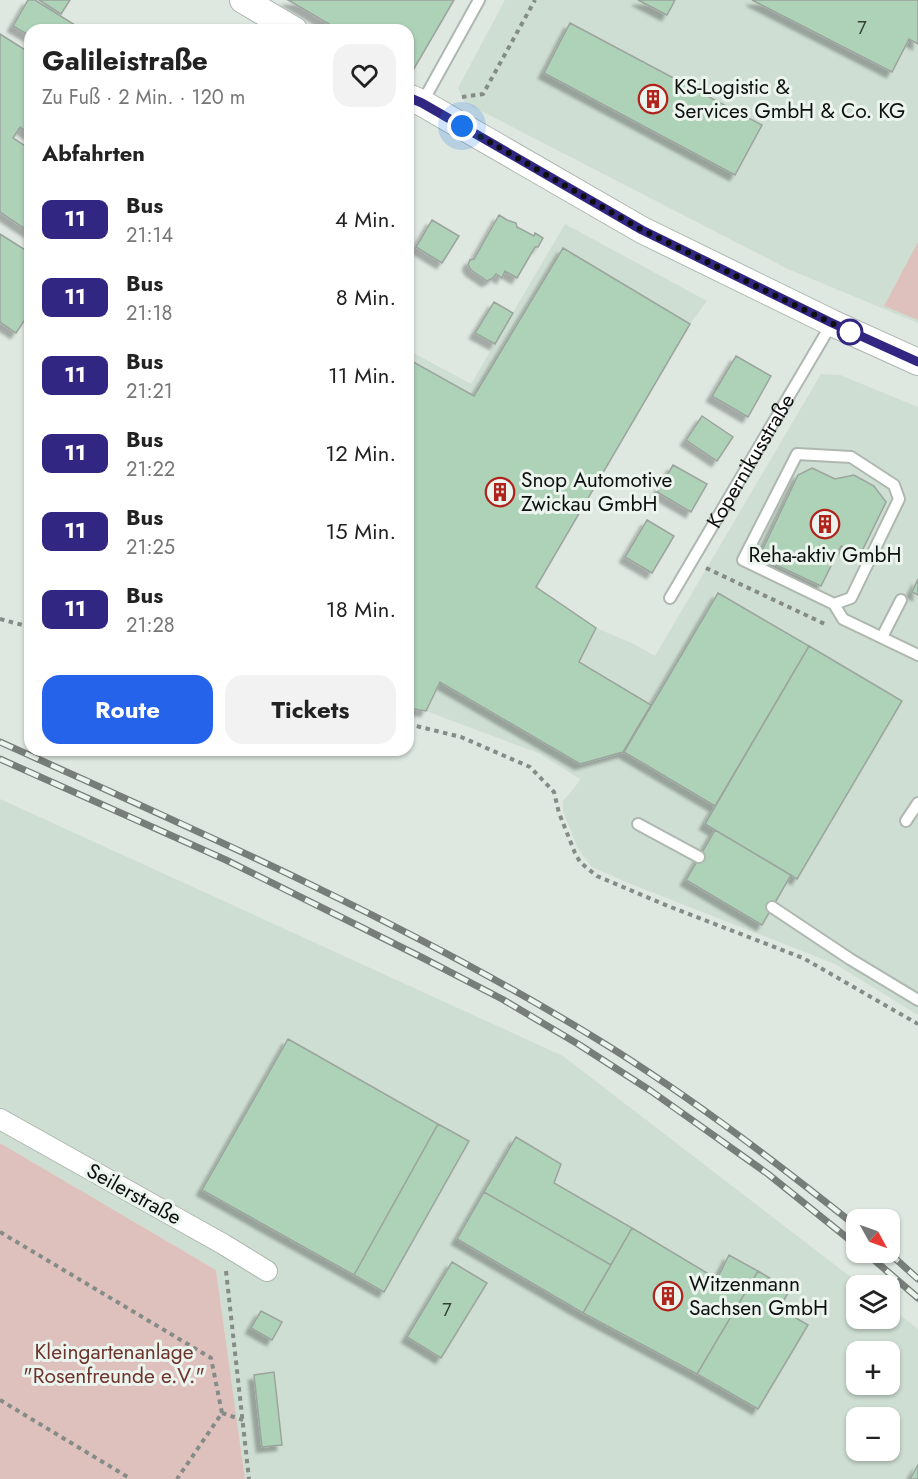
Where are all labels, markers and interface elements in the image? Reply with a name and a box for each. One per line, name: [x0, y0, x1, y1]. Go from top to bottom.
house number: 7: [857, 15, 867, 41]
text: Galileistraße: [42, 40, 208, 81]
button: heart: [333, 44, 396, 107]
place label: KS-Logistic & Services GmbH & Co. KG: [674, 72, 905, 126]
text: Zu Fuß · 2 Min. · 120 m: [42, 83, 245, 112]
building icon: KS-Logistic & Services GmbH & Co. KG: [637, 83, 669, 115]
your location: [447, 111, 477, 141]
text: Abfahrten: [42, 137, 145, 169]
text: Bus: [126, 189, 163, 221]
text: 4 Min.: [335, 203, 396, 235]
text: 11: [64, 204, 86, 234]
text: 21:14: [126, 221, 173, 250]
text: Bus: [126, 267, 163, 299]
text: 8 Min.: [336, 281, 396, 313]
text: 11: [64, 282, 86, 312]
text: 21:18: [126, 299, 172, 328]
unlabelled marker: [837, 319, 863, 345]
text: Bus: [126, 345, 163, 377]
text: 11 Min.: [328, 359, 396, 391]
text: 11: [64, 360, 86, 390]
text: 21:21: [126, 377, 173, 406]
street label: Kopernikusstraße: [699, 388, 802, 534]
text: Bus: [126, 423, 163, 455]
text: 12 Min.: [325, 437, 396, 469]
text: 11: [64, 438, 86, 468]
text: 21:22: [126, 455, 175, 484]
place label: Snop Automotive Zwickau GmbH: [521, 465, 673, 519]
building icon: Snop Automotive Zwickau GmbH: [484, 476, 516, 508]
text: Bus: [126, 501, 163, 533]
building icon: Reha-aktiv GmbH: [809, 508, 841, 540]
text: 15 Min.: [325, 515, 396, 547]
text: 11: [64, 516, 86, 546]
text: 21:25: [126, 533, 175, 562]
place label: Reha-aktiv GmbH: [748, 540, 902, 570]
text: Bus: [126, 579, 163, 611]
text: 18 Min.: [326, 593, 396, 625]
text: 11: [64, 594, 86, 624]
text: 21:28: [126, 611, 175, 640]
button: Route: [42, 675, 213, 744]
button: Tickets: [225, 675, 396, 744]
street label: Seilerstraße: [81, 1156, 187, 1232]
north arrow: [846, 1209, 900, 1263]
map controls: [846, 1209, 900, 1461]
place label: Witzenmann Sachsen GmbH: [689, 1269, 828, 1323]
button: layers: [846, 1275, 900, 1329]
building icon: Witzenmann Sachsen GmbH: [652, 1280, 684, 1312]
house number: 7: [442, 1297, 452, 1323]
park label: Kleingartenanlage "Rosenfreunde e.V.": [23, 1337, 205, 1391]
button: +: [846, 1341, 900, 1395]
button: −: [846, 1407, 900, 1461]

